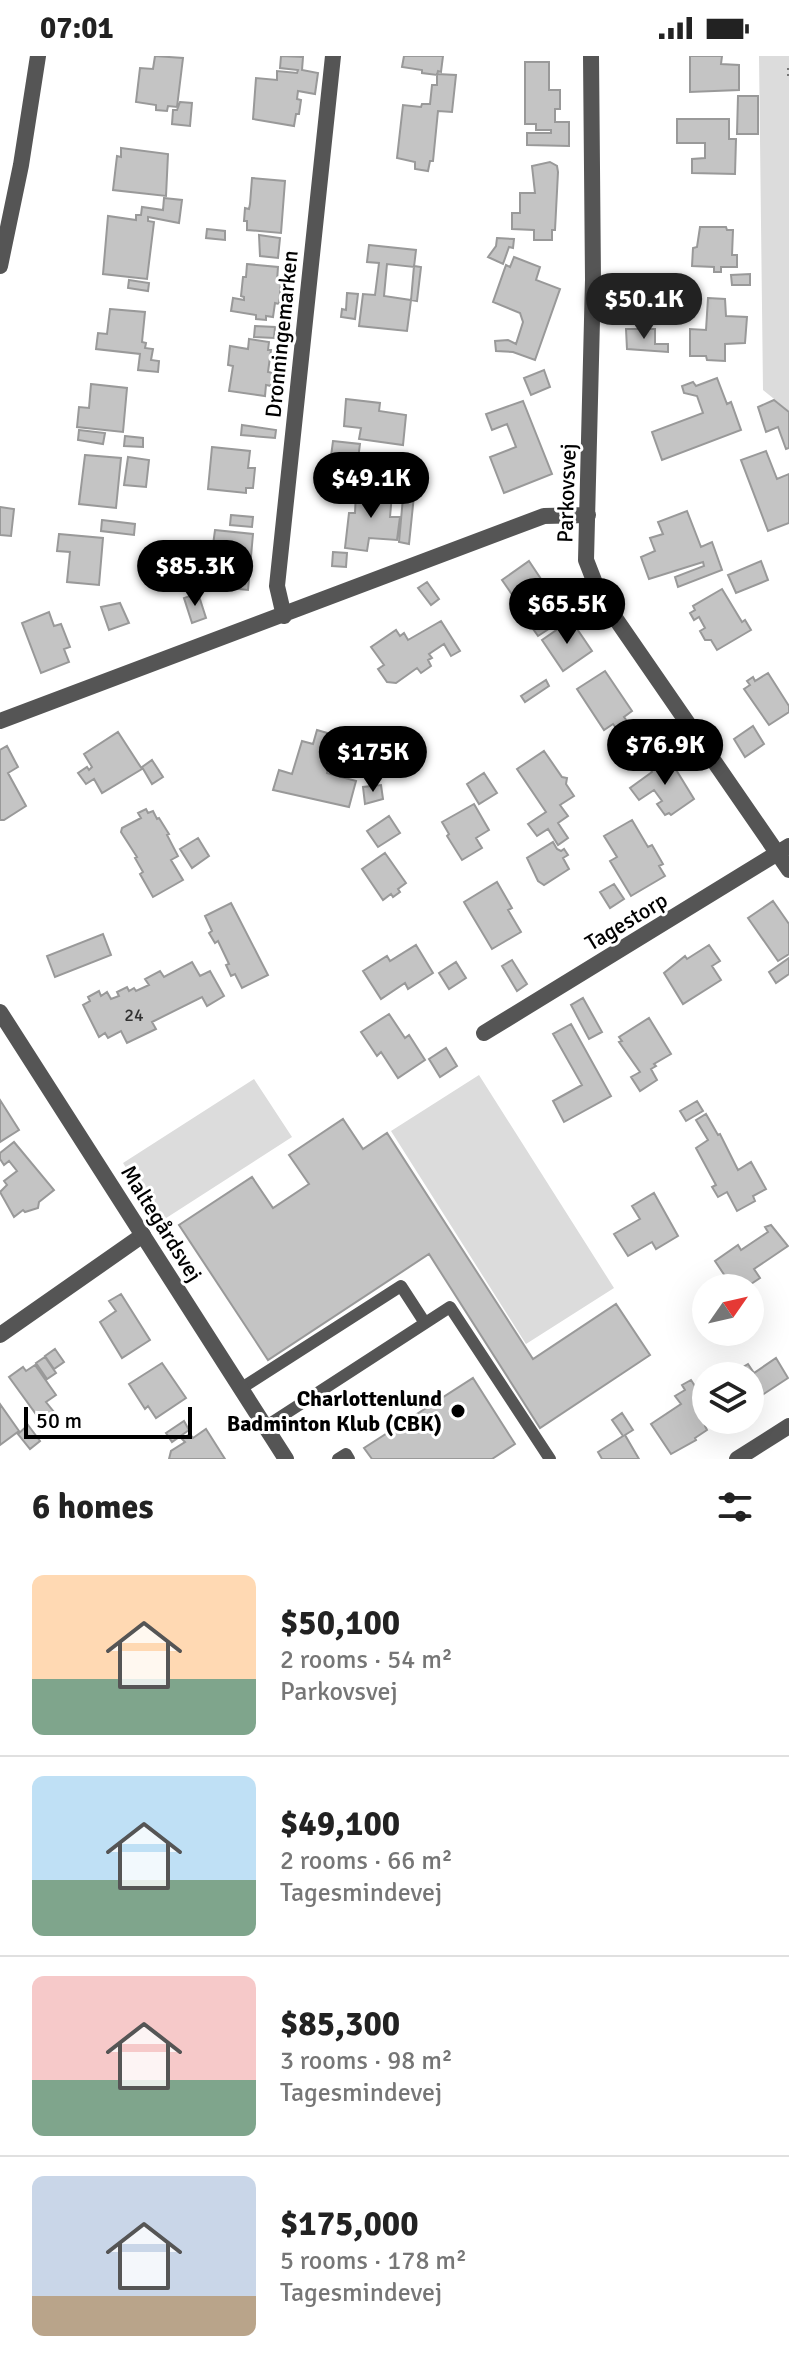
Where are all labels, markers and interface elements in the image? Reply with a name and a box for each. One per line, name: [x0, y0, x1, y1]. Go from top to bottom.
text: 07:01: [40, 10, 114, 47]
street label: Dronningemarken: [259, 249, 304, 419]
pin: $50.1K: [579, 273, 709, 341]
text: $50.1K: [604, 283, 684, 315]
street label: Parkovsvej: [551, 443, 582, 543]
pin: $49.1K: [306, 452, 436, 520]
text: $49.1K: [331, 462, 411, 494]
pin: $85.3K: [130, 540, 260, 608]
text: $85.3K: [155, 550, 235, 582]
pin: $65.5K: [502, 578, 632, 646]
text: $65.5K: [527, 588, 607, 620]
pin: $76.9K: [600, 719, 730, 787]
pin: $175K: [317, 726, 429, 794]
text: $76.9K: [625, 729, 705, 761]
text: $175K: [337, 736, 409, 768]
street label: Tagestorp: [580, 886, 672, 956]
house number: 24: [124, 1004, 144, 1026]
street label: Maltegårdsvej: [115, 1160, 208, 1287]
north arrow: [692, 1274, 764, 1346]
map controls: [692, 1274, 764, 1434]
button: layers: [692, 1362, 764, 1434]
place label: Charlottenlund Badminton Klub (CBK): [227, 1385, 442, 1437]
marker: Charlottenlund Badminton Klub (CBK): [449, 1402, 467, 1420]
scale bar: [24, 1403, 192, 1439]
text: 50 m: [36, 1407, 82, 1434]
icon: filters: [713, 1485, 757, 1529]
text: 6 homes: [32, 1486, 153, 1528]
text: $50,100: [280, 1602, 400, 1644]
icon: home: [96, 1607, 192, 1703]
text: 2 rooms · 54 m²: [280, 1644, 453, 1676]
text: Parkovsvej: [280, 1676, 398, 1708]
text: $49,100: [280, 1803, 400, 1845]
icon: home: [96, 1808, 192, 1904]
text: 2 rooms · 66 m²: [280, 1845, 453, 1877]
text: Tagesmindevej: [280, 1877, 442, 1909]
text: $85,300: [280, 2003, 400, 2045]
icon: home: [96, 2008, 192, 2104]
text: 3 rooms · 98 m²: [280, 2045, 453, 2077]
text: Tagesmindevej: [280, 2077, 442, 2109]
text: $175,000: [280, 2203, 419, 2245]
icon: home: [96, 2208, 192, 2304]
text: 5 rooms · 178 m²: [280, 2245, 467, 2277]
text: Tagesmindevej: [280, 2277, 442, 2309]

